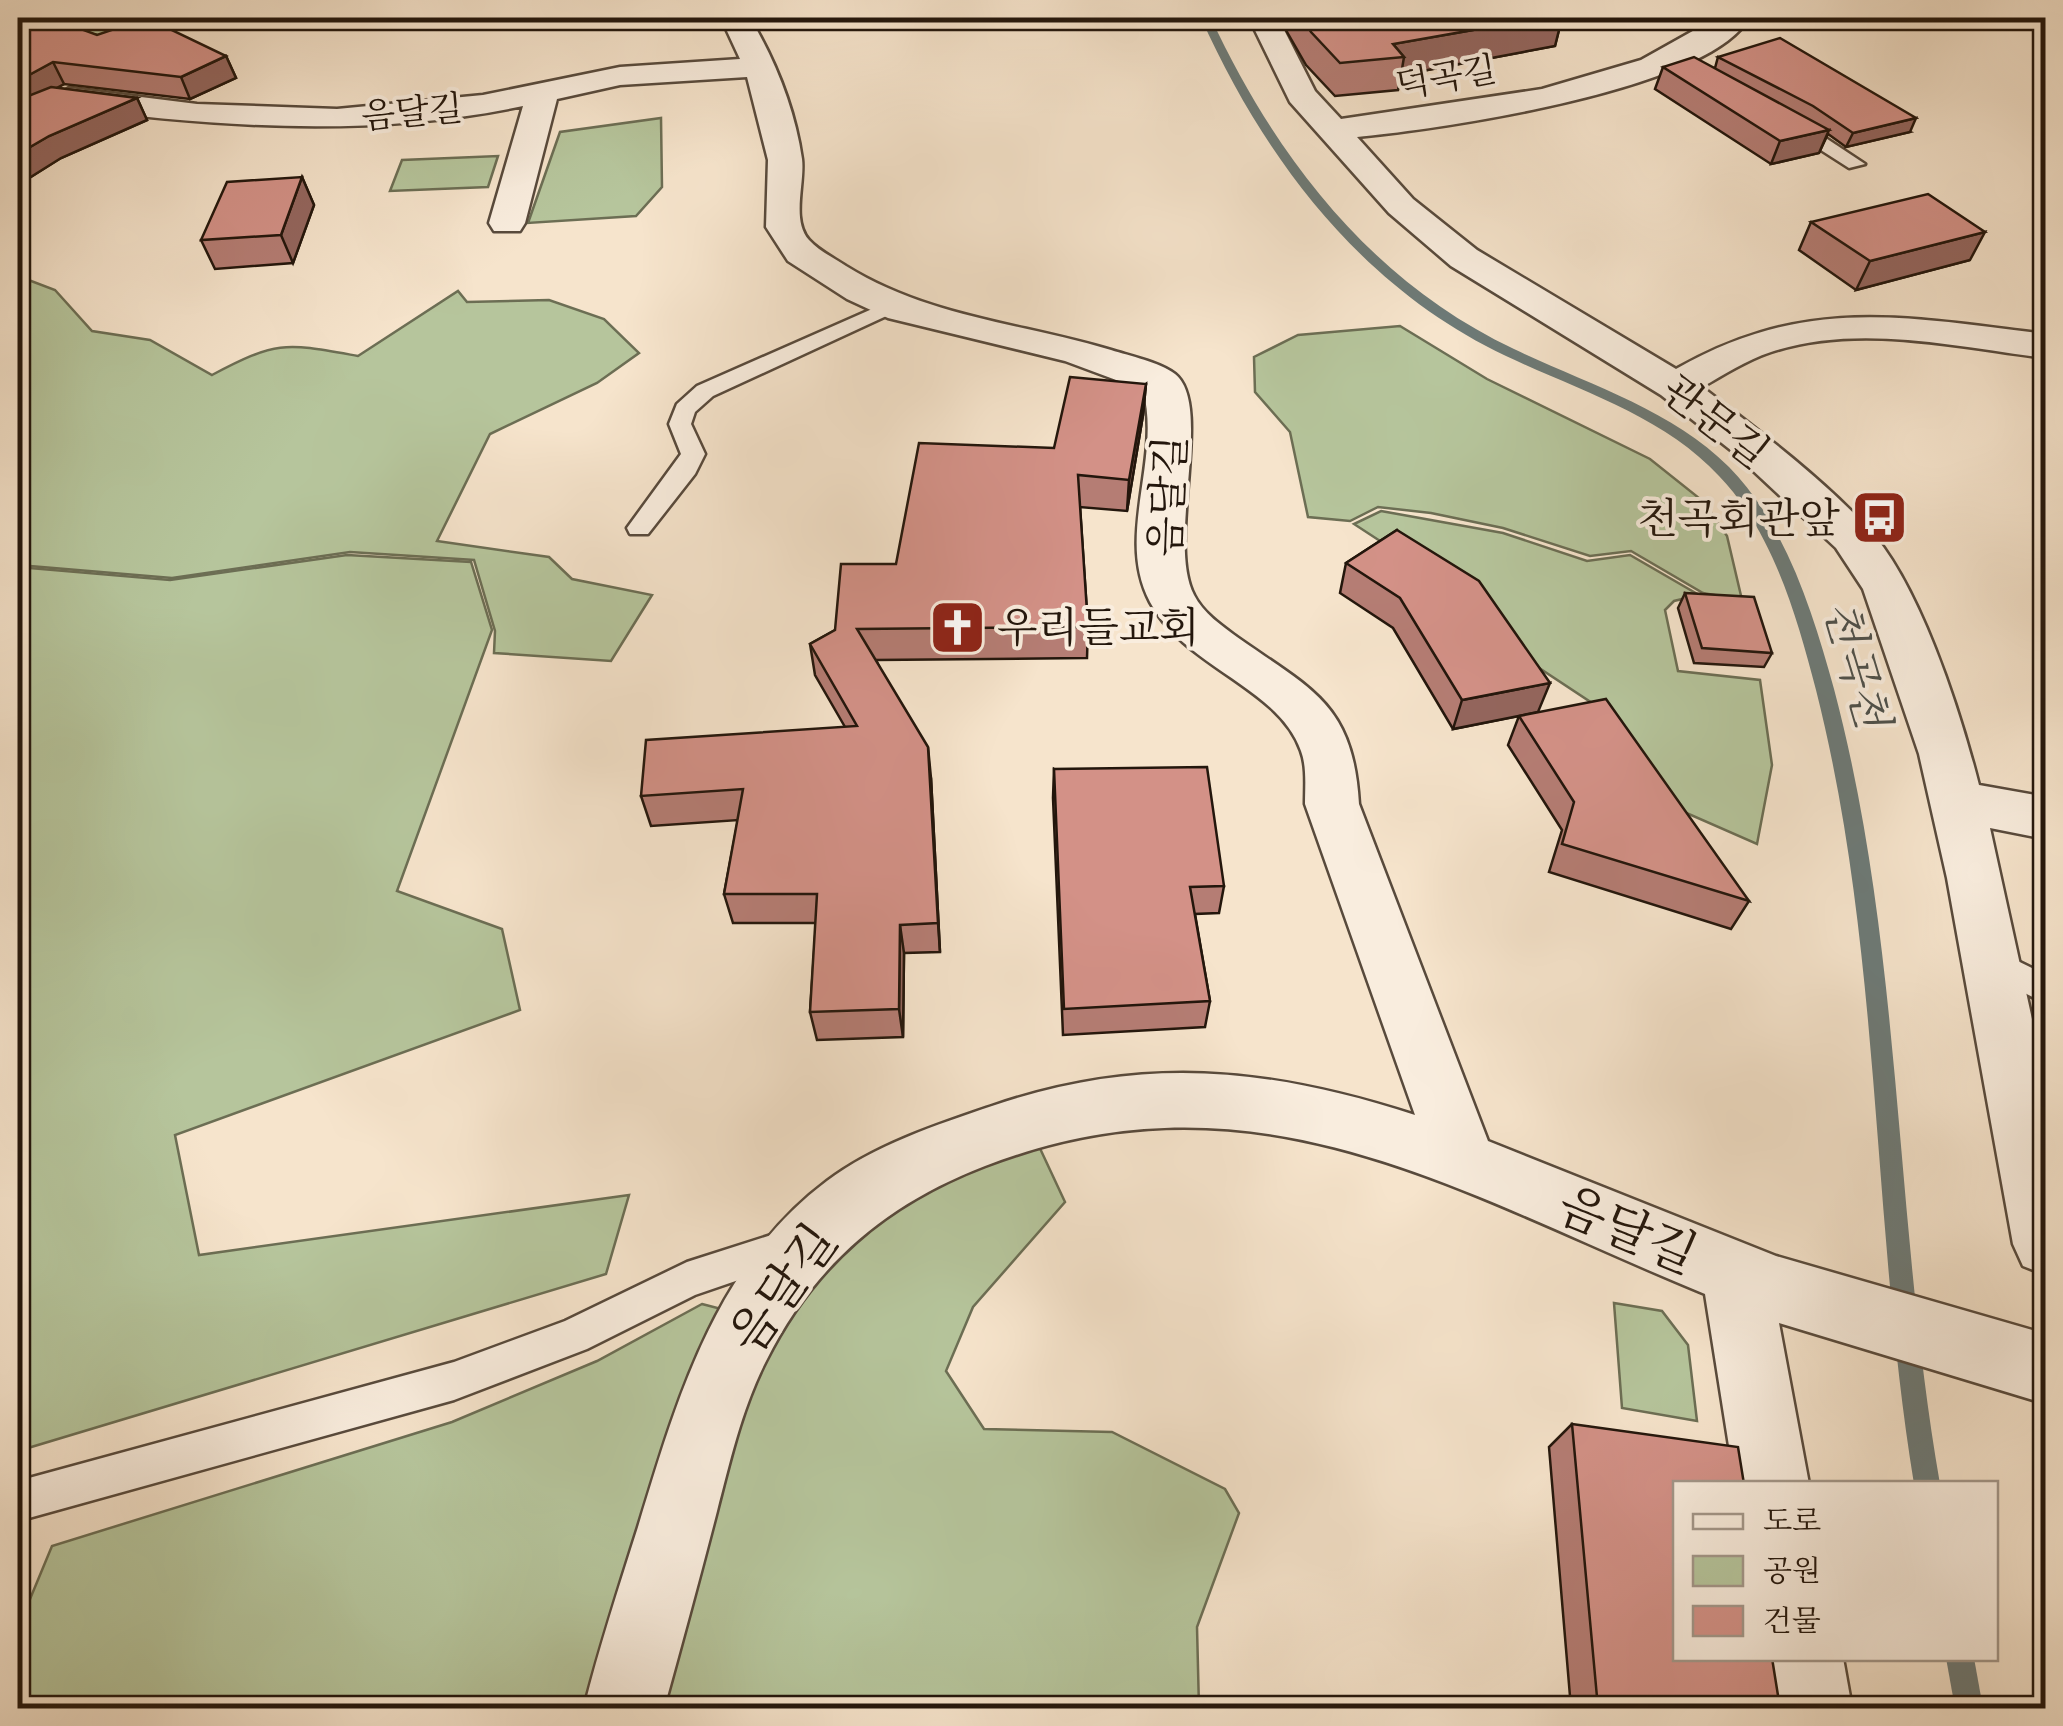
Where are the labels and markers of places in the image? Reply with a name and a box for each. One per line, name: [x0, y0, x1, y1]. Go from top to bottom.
bus stop icon: 천곡회관앞: [1849, 488, 1909, 548]
place label: 천곡회관앞: [1637, 491, 1840, 548]
church icon: 우리들교회: [928, 597, 988, 657]
place label: 우리들교회: [997, 600, 1200, 657]

